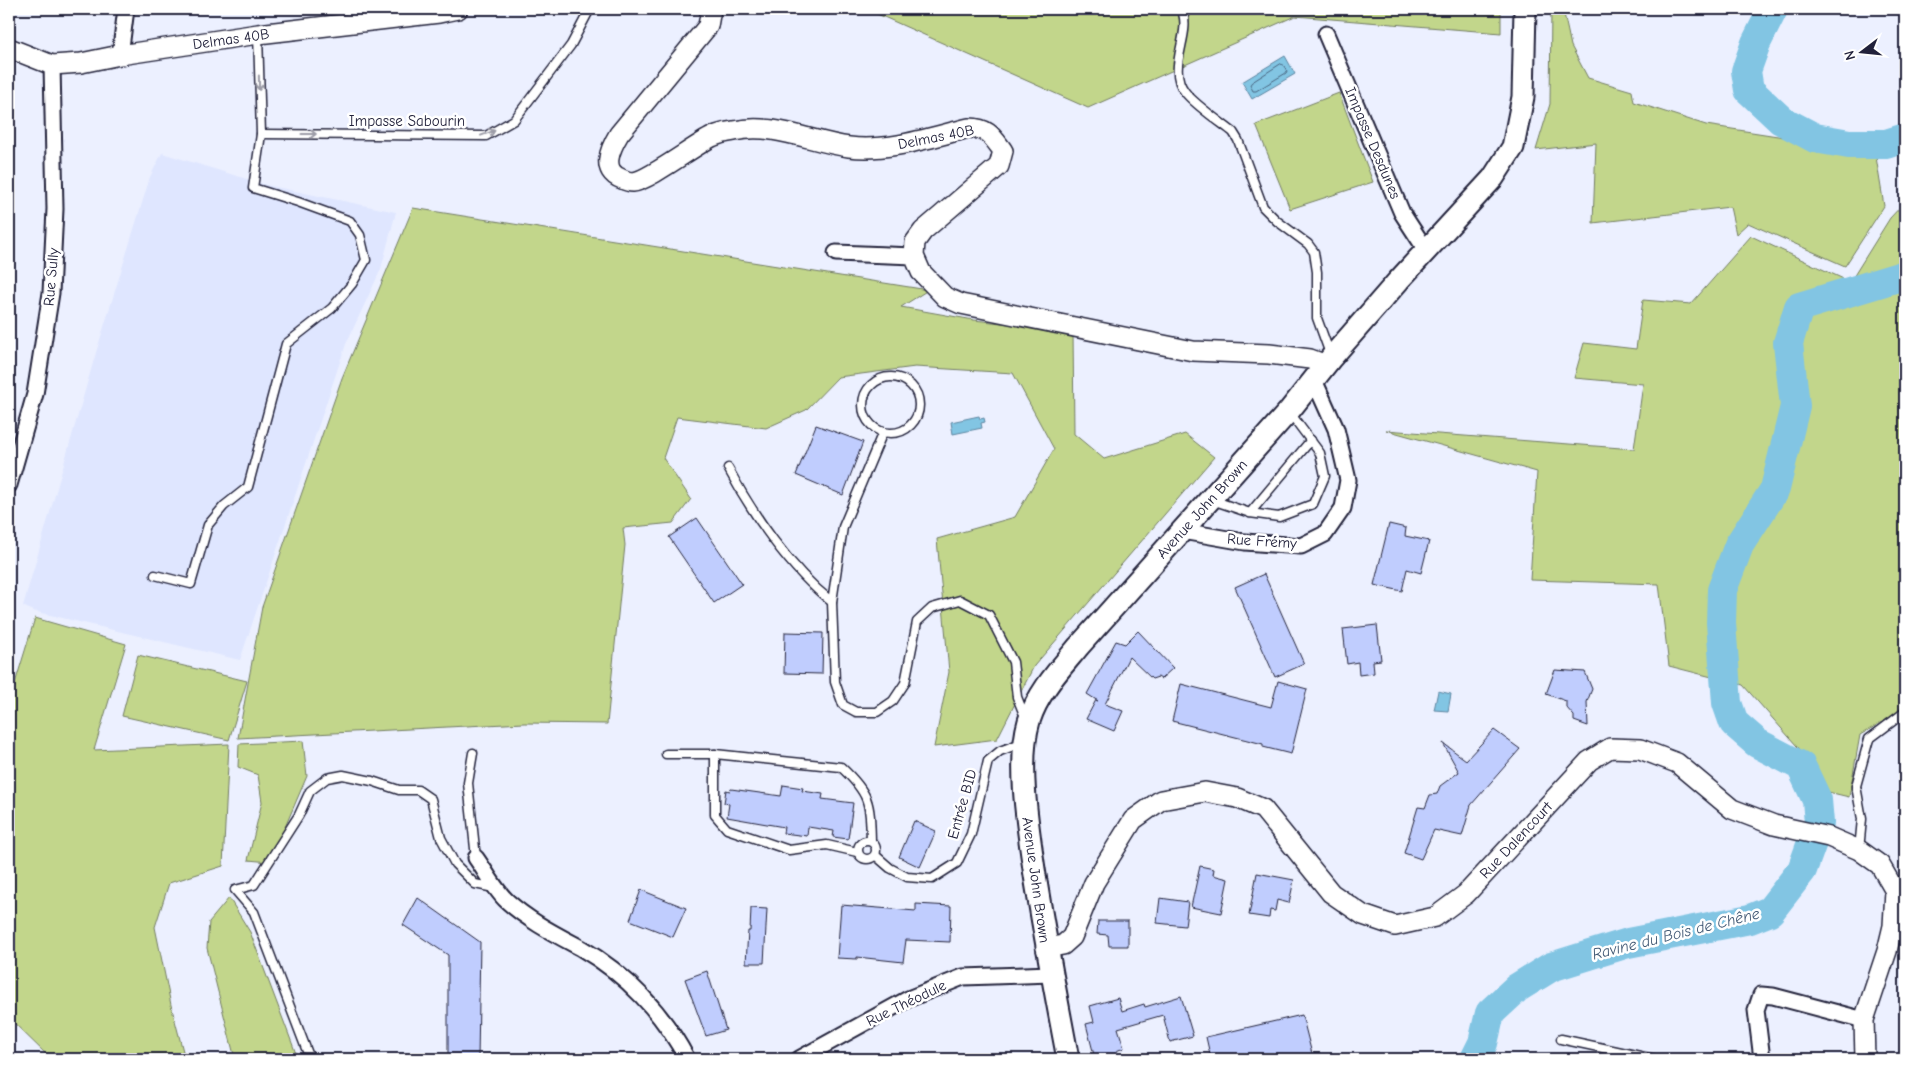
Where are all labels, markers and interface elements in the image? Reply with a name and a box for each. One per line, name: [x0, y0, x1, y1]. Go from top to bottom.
street label: Delmas 40B: [191, 25, 271, 53]
north arrow: [1836, 28, 1886, 78]
text: N: [1841, 49, 1859, 62]
one-way arrow: [255, 75, 264, 91]
street label: Impasse Desdunes: [1341, 84, 1405, 202]
street label: Impasse Sabourin: [349, 112, 465, 130]
street label: Delmas 40B: [896, 121, 976, 153]
one-way arrow: [480, 128, 495, 137]
one-way arrow: [300, 129, 317, 139]
street label: Rue Sully: [39, 247, 63, 307]
street label: Avenue John Brown: [1153, 456, 1251, 562]
street label: Rue Frémy: [1226, 530, 1298, 552]
street label: Entrée BID: [943, 767, 981, 841]
street label: Rue Dalencourt: [1476, 797, 1557, 882]
street label: Avenue John Brown: [1018, 816, 1054, 944]
water label: Ravine du Bois de Chêne: [1590, 904, 1762, 964]
street label: Rue Théodule: [863, 976, 949, 1030]

